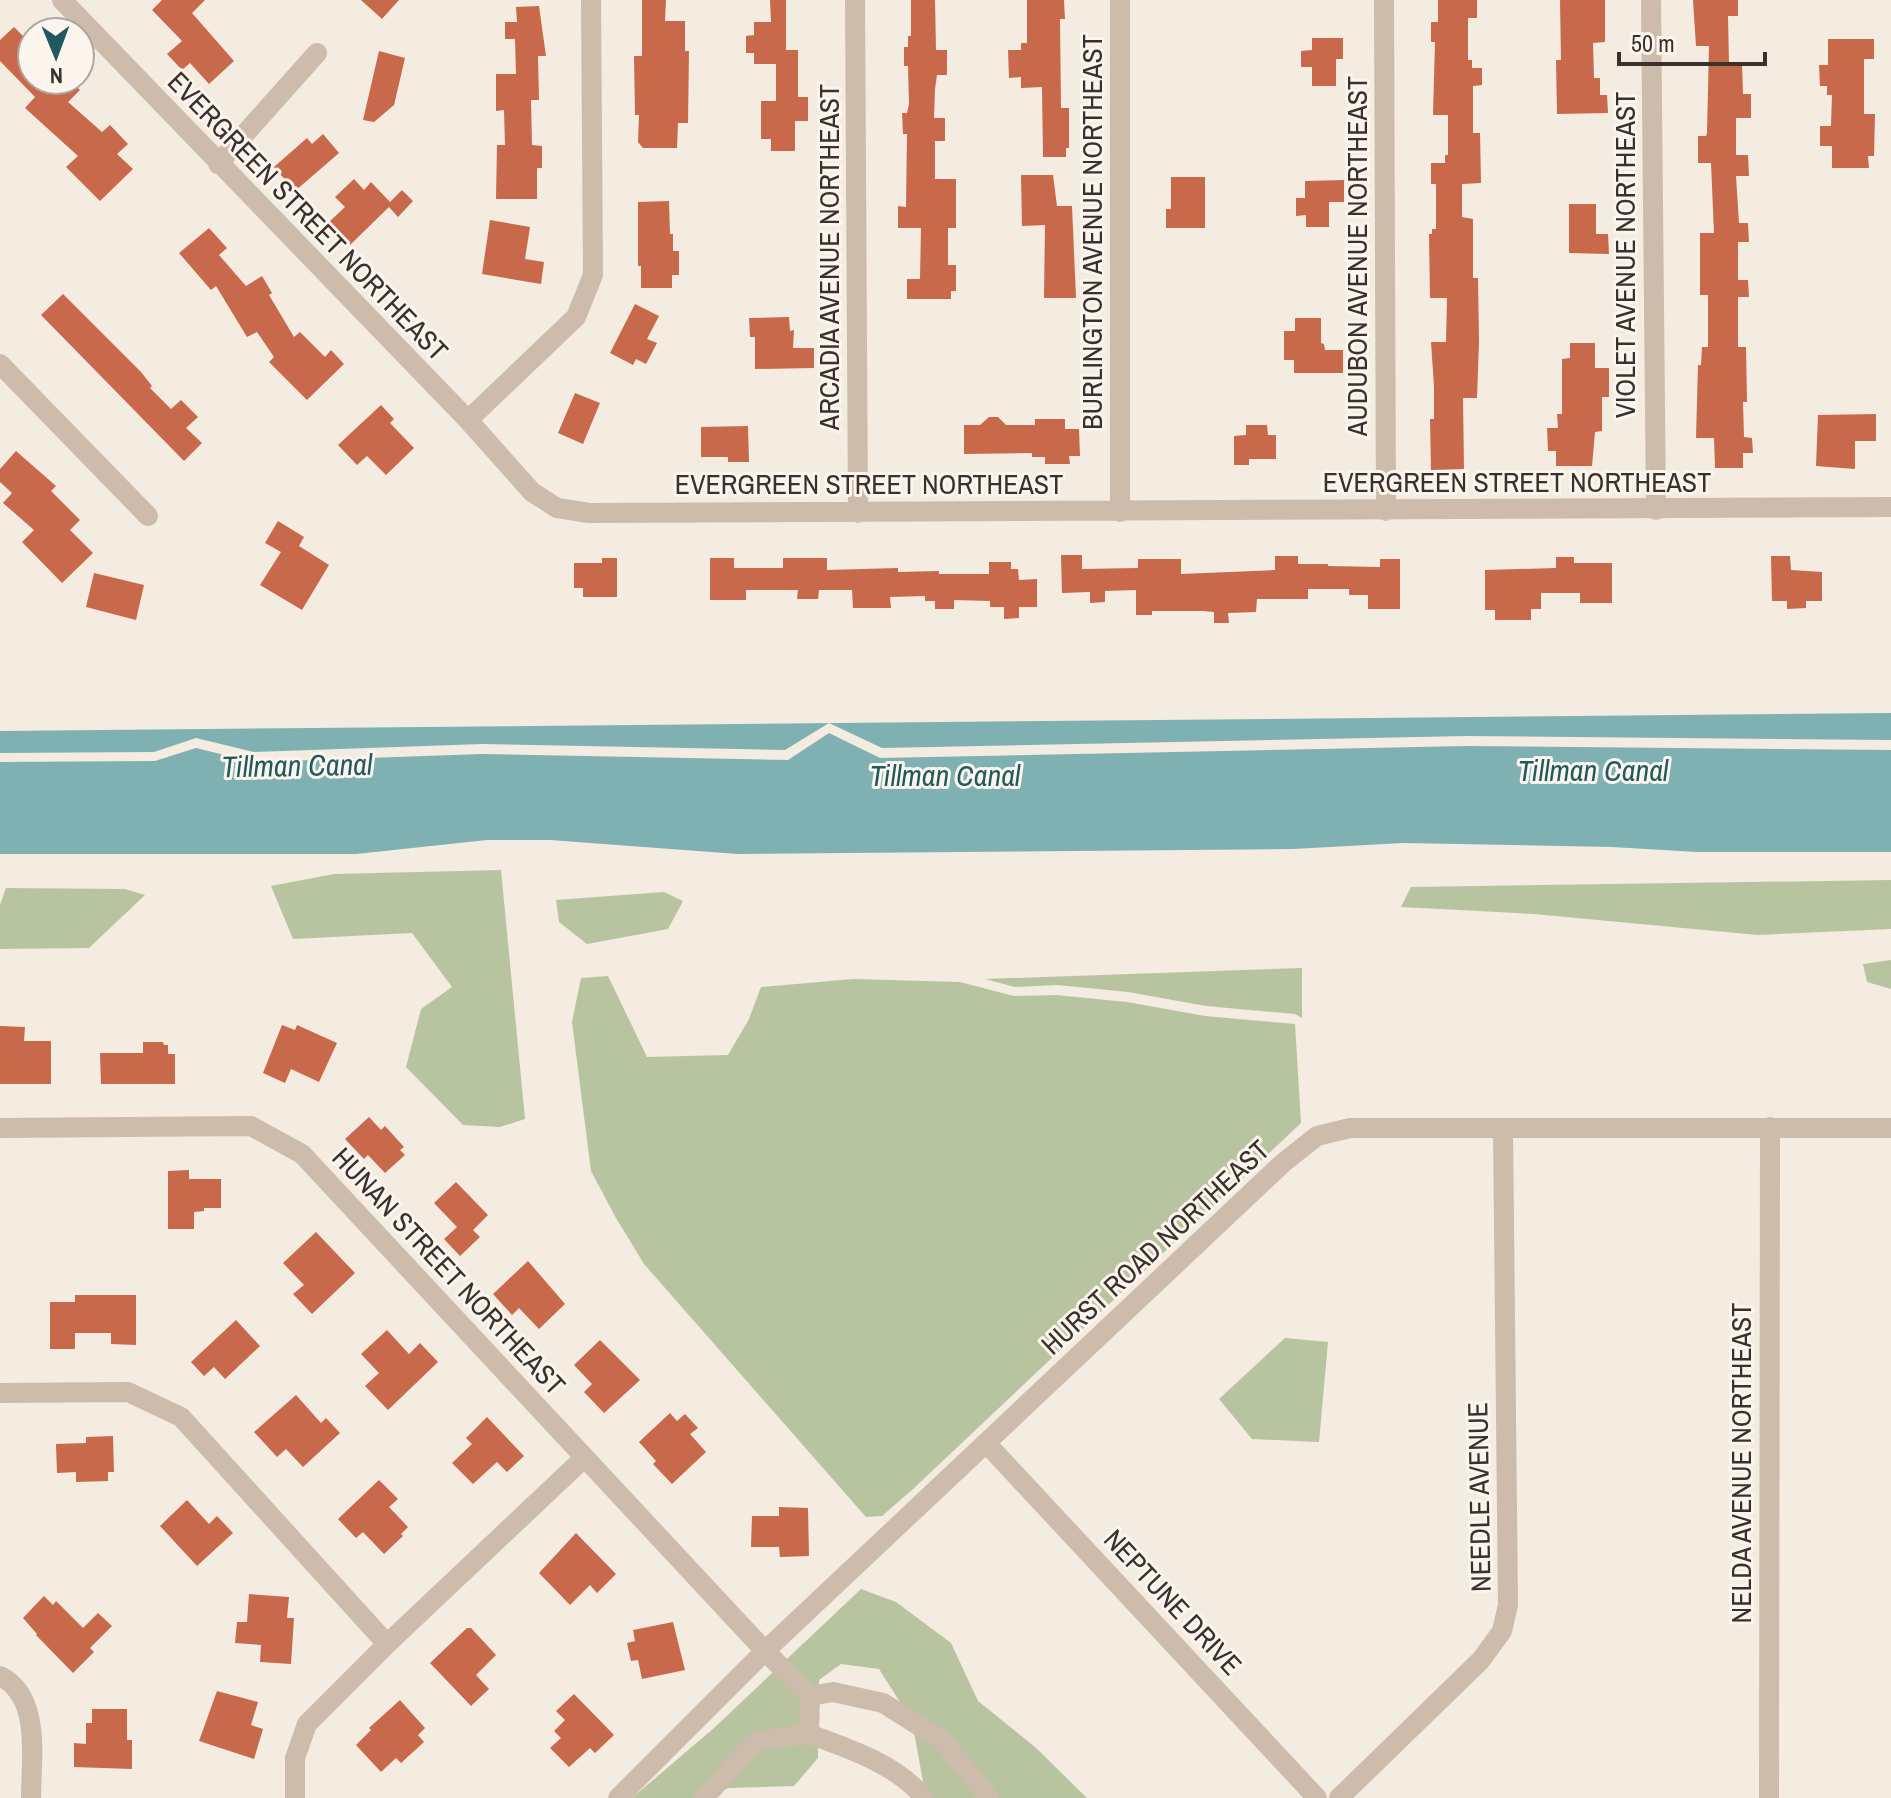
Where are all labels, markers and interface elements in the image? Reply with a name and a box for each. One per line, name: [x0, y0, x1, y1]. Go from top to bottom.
north arrow: [16, 16, 96, 96]
scale bar: [1619, 16, 1765, 66]
text: 50 m: [1631, 27, 1675, 59]
street label: BURLINGTON AVENUE NORTHEAST: [1073, 34, 1111, 430]
text: N: [50, 61, 63, 91]
street label: EVERGREEN STREET NORTHEAST: [159, 63, 457, 369]
street label: AUDUBON AVENUE NORTHEAST: [1338, 76, 1376, 437]
street label: ARCADIA AVENUE NORTHEAST: [810, 84, 848, 431]
street label: VIOLET AVENUE NORTHEAST: [1606, 92, 1644, 418]
street label: EVERGREEN STREET NORTHEAST: [1323, 463, 1711, 501]
street label: EVERGREEN STREET NORTHEAST: [675, 465, 1063, 503]
water label: Tillman Canal: [221, 744, 373, 786]
water label: Tillman Canal: [1518, 750, 1669, 790]
water label: Tillman Canal: [870, 755, 1021, 795]
street label: HURST ROAD NORTHEAST: [1033, 1131, 1277, 1363]
street label: HUNAN STREET NORTHEAST: [324, 1139, 574, 1403]
street label: NELDA AVENUE NORTHEAST: [1722, 1303, 1760, 1623]
street label: NEEDLE AVENUE: [1458, 1402, 1500, 1592]
street label: NEPTUNE DRIVE: [1096, 1521, 1250, 1683]

